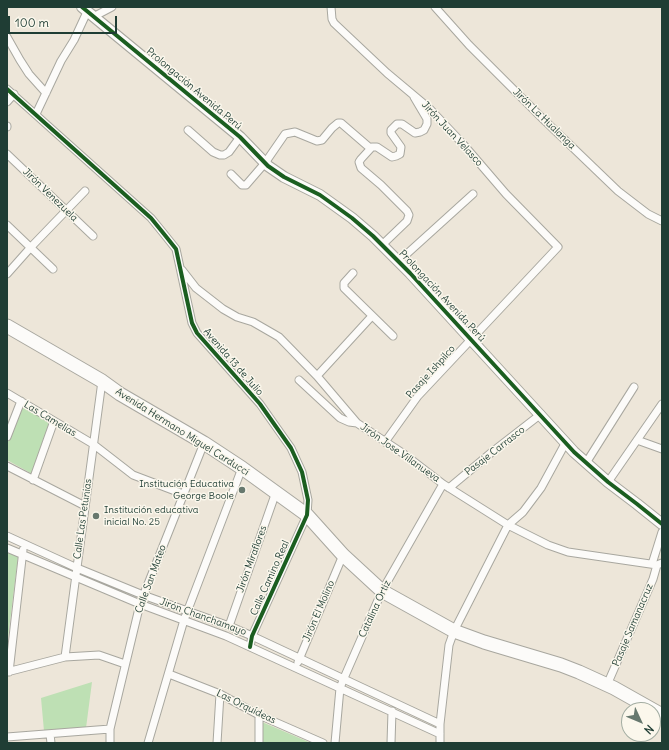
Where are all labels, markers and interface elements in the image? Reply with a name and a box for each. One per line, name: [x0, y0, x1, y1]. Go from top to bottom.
scale bar: [10, 8, 119, 34]
text: 100 m: [15, 15, 49, 30]
street label: Prolongación Avenida Perú: [144, 45, 244, 133]
street label: Jirón La Hualanga: [510, 86, 578, 152]
street label: Jirón Juan Velasco: [419, 99, 485, 169]
street label: Jirón Venezuela: [20, 166, 80, 224]
street label: Prolongación Avenida Perú: [396, 248, 488, 344]
street label: Avenida 13 de Julio: [201, 326, 265, 398]
street label: Pasaje Ishpilco: [404, 343, 458, 401]
street label: Avenida Hermano Miguel Carducci: [113, 386, 251, 478]
street label: Las Camelias: [22, 399, 78, 439]
street label: Jirón Jose Villanueva: [358, 421, 442, 485]
street label: Pasaje Carrasco: [463, 424, 527, 478]
street label: Calle Las Petunias: [71, 478, 95, 560]
place label: Institución Educativa George Boole: [139, 478, 234, 502]
marker: Institución Educativa George Boole: [237, 485, 247, 495]
place label: Institución educativa inicial No. 25: [104, 504, 198, 528]
marker: Institución educativa inicial No. 25: [91, 511, 101, 521]
street label: Jirón Miraflores: [234, 524, 270, 594]
street label: Calle Camino Real: [248, 539, 292, 617]
street label: Calle San Mateo: [133, 543, 169, 615]
street label: Catalina Ortiz: [356, 578, 394, 640]
street label: Jirón El Molino: [301, 579, 337, 643]
street label: Pasaje Samanacruz: [610, 582, 656, 668]
street label: Jirón Chanchamayo: [158, 596, 248, 638]
street label: Las Orquídeas: [214, 687, 278, 727]
north arrow: [621, 702, 661, 742]
text: N: [641, 722, 657, 737]

